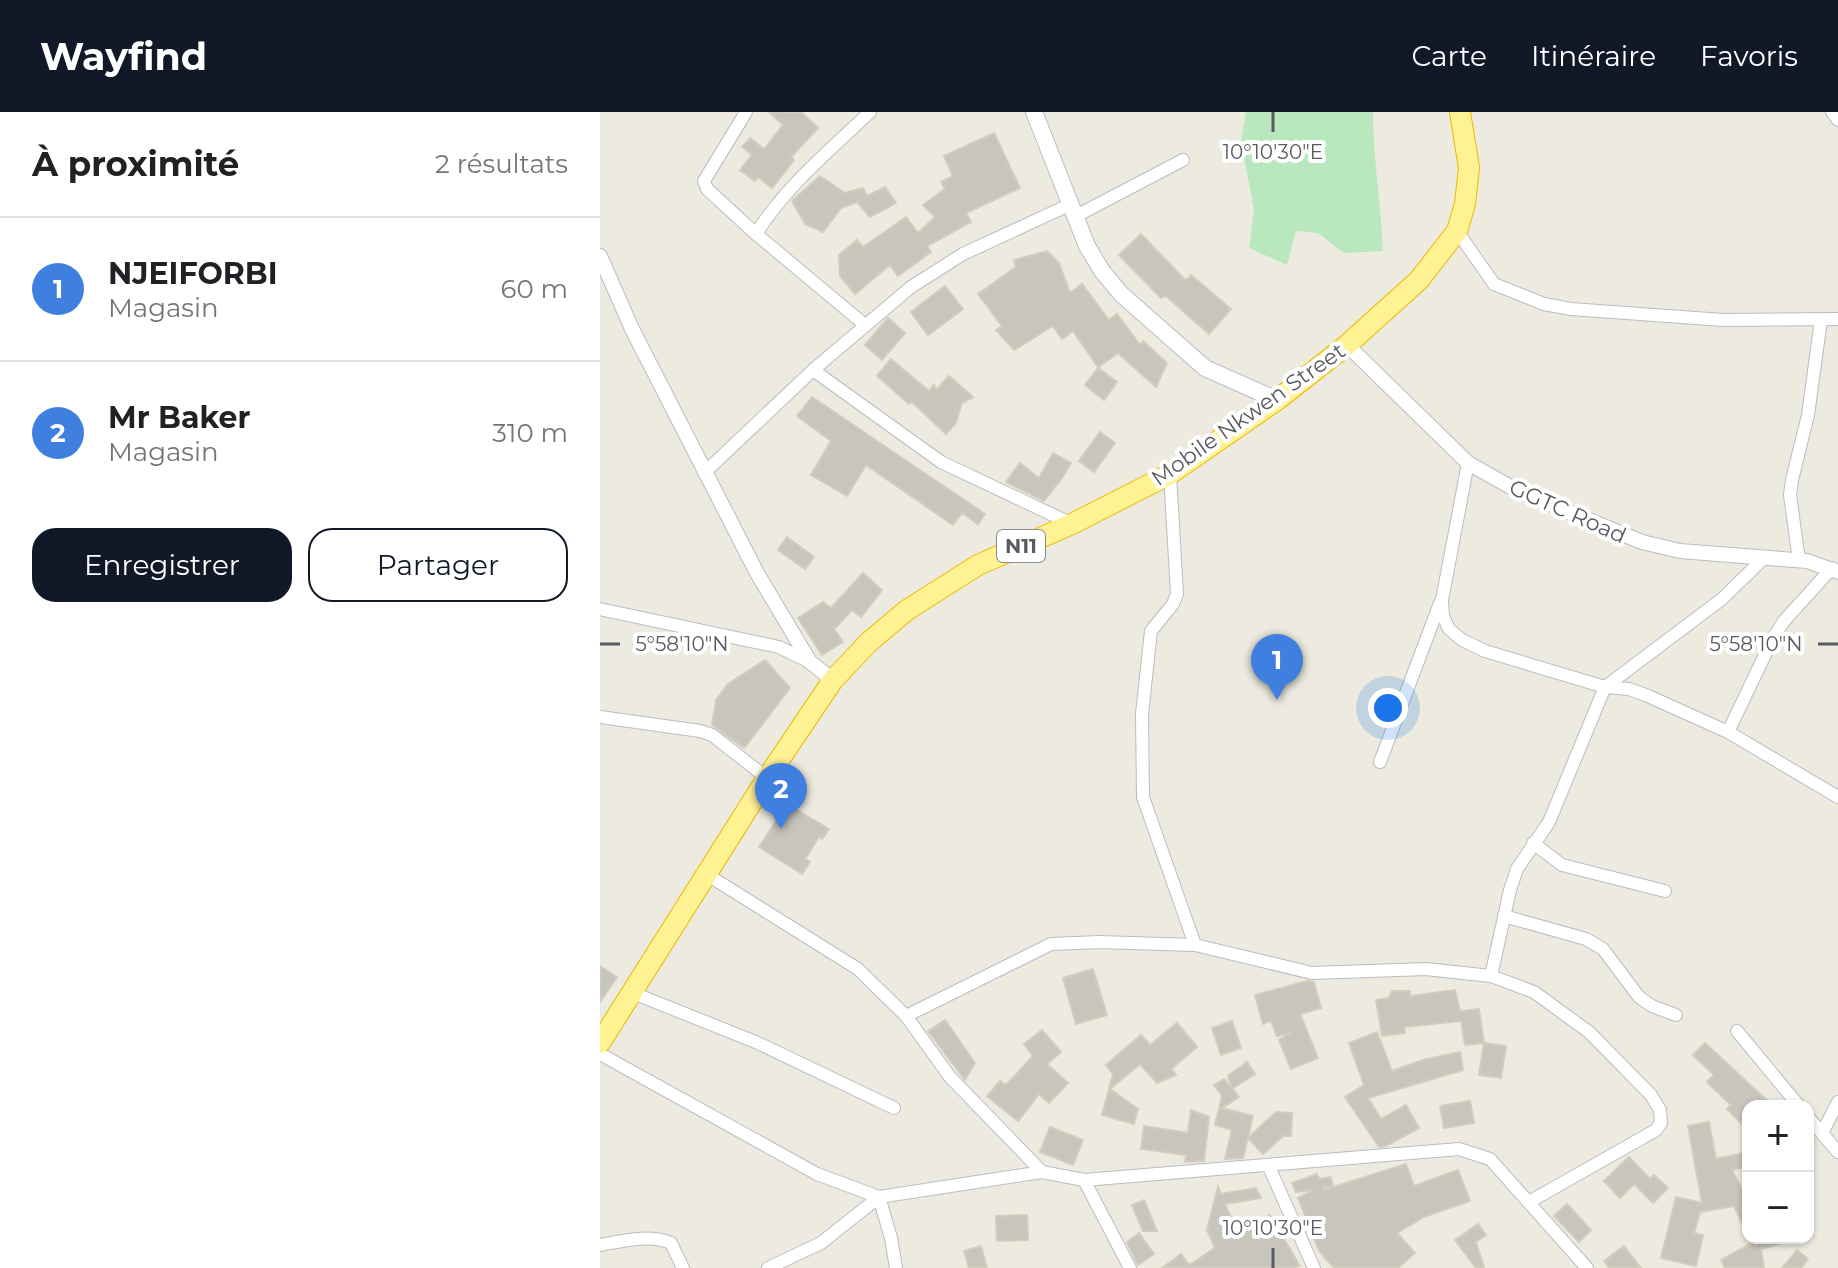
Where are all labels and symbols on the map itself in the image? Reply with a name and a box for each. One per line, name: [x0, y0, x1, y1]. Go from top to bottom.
text: 10°10'30"E: [1223, 140, 1323, 164]
street label: Mobile Nkwen Street: [1146, 337, 1350, 492]
street label: GGTC Road: [1505, 474, 1631, 549]
road number: N11: [997, 530, 1045, 562]
text: 5°58'10"N: [635, 632, 729, 656]
text: 5°58'10"N: [1709, 632, 1803, 656]
pin: 1: [1251, 634, 1303, 700]
your location: [1368, 688, 1408, 728]
pin: 2: [755, 763, 807, 829]
text: 10°10'30"E: [1223, 1216, 1323, 1240]

